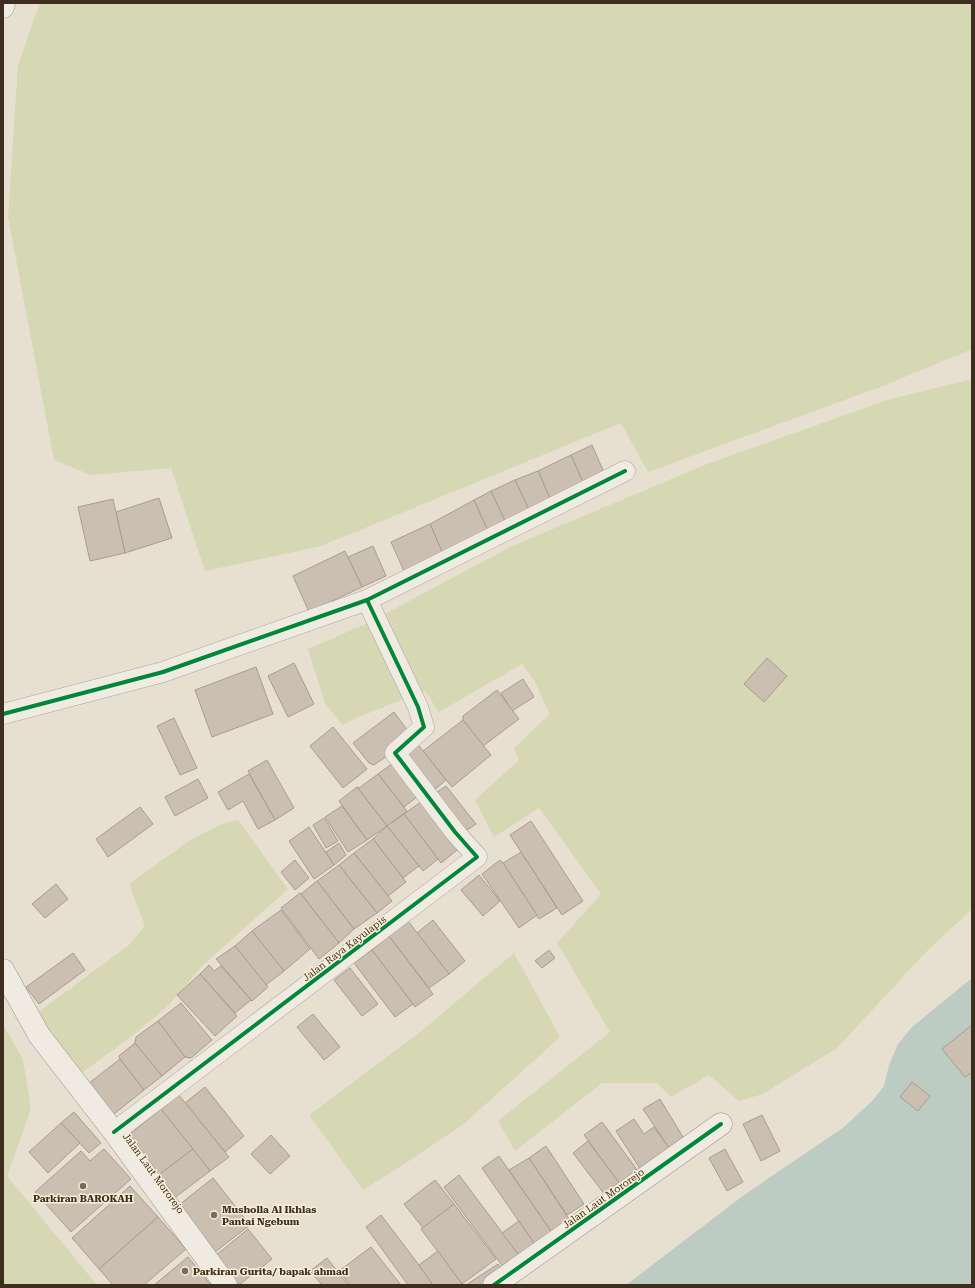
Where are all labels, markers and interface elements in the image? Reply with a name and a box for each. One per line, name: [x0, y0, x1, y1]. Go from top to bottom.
street label: Jalan Raya Kayulapis: [300, 913, 388, 983]
street label: Jalan Laut Mororejo: [121, 1131, 186, 1216]
street label: Jalan Laut Mororejo: [560, 1166, 646, 1231]
marker: Parkiran BAROKAH: [78, 1181, 88, 1191]
place label: Parkiran BAROKAH: [33, 1193, 133, 1204]
place label: Musholla Al Ikhlas Pantai Ngebum: [222, 1204, 316, 1227]
marker: Musholla Al Ikhlas Pantai Ngebum: [209, 1210, 219, 1220]
marker: Parkiran Gurita/ bapak ahmad: [180, 1266, 190, 1276]
place label: Parkiran Gurita/ bapak ahmad: [193, 1266, 349, 1277]

